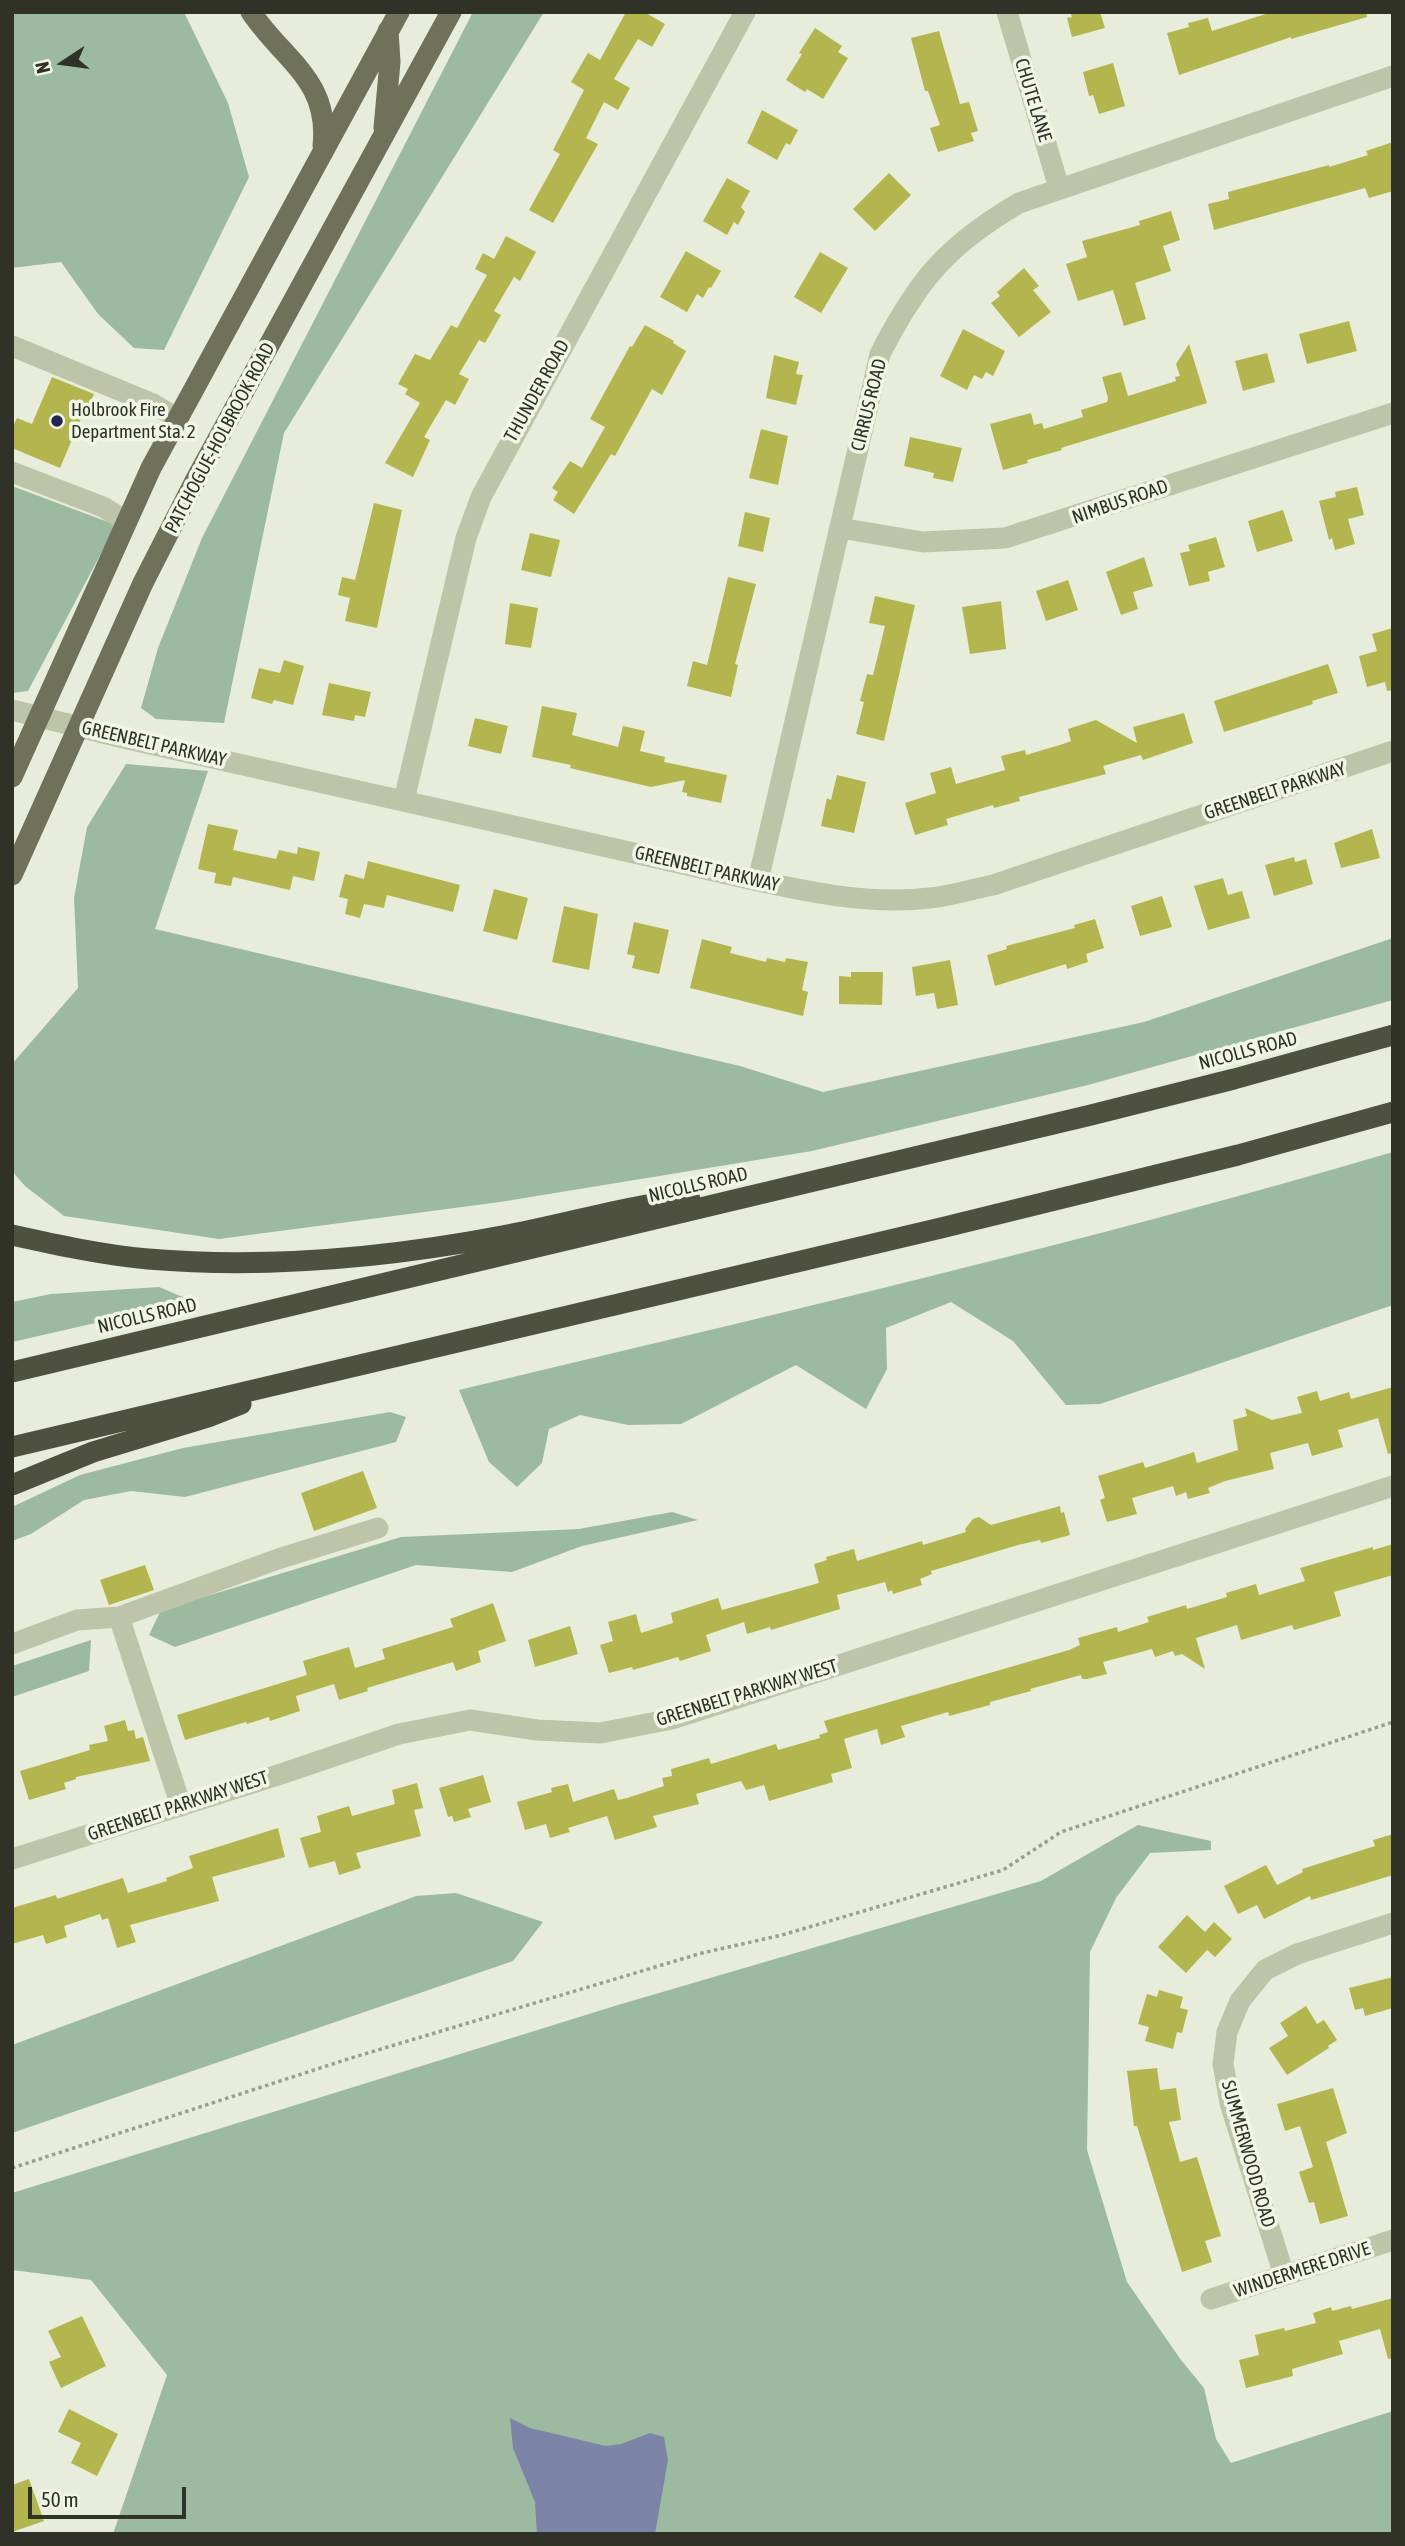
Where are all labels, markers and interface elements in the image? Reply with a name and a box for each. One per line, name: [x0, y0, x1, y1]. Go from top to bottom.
north arrow: [28, 28, 98, 98]
street label: CHUTE LANE: [1010, 56, 1056, 144]
text: N: [31, 60, 55, 76]
street label: THUNDER ROAD: [500, 336, 574, 446]
street label: PATCHOGUE-HOLBROOK ROAD: [160, 339, 280, 537]
street label: CIRRUS ROAD: [847, 356, 891, 454]
place label: Holbrook Fire Department Sta. 2: [71, 399, 196, 443]
marker: Holbrook Fire Department Sta. 2: [49, 413, 65, 429]
street label: NIMBUS ROAD: [1069, 475, 1171, 529]
street label: GREENBELT PARKWAY: [80, 716, 228, 772]
street label: GREENBELT PARKWAY: [1201, 757, 1349, 825]
street label: GREENBELT PARKWAY: [633, 841, 781, 897]
street label: NICOLLS ROAD: [1196, 1027, 1300, 1075]
street label: NICOLLS ROAD: [646, 1163, 750, 1207]
street label: NICOLLS ROAD: [95, 1294, 199, 1338]
street label: GREENBELT PARKWAY WEST: [654, 1655, 840, 1731]
street label: GREENBELT PARKWAY WEST: [85, 1766, 271, 1846]
street label: SUMMERWOOD ROAD: [1216, 2078, 1280, 2230]
street label: WINDERMERE DRIVE: [1231, 2237, 1373, 2303]
scale bar: [32, 2472, 189, 2516]
text: 50 m: [41, 2487, 79, 2511]

